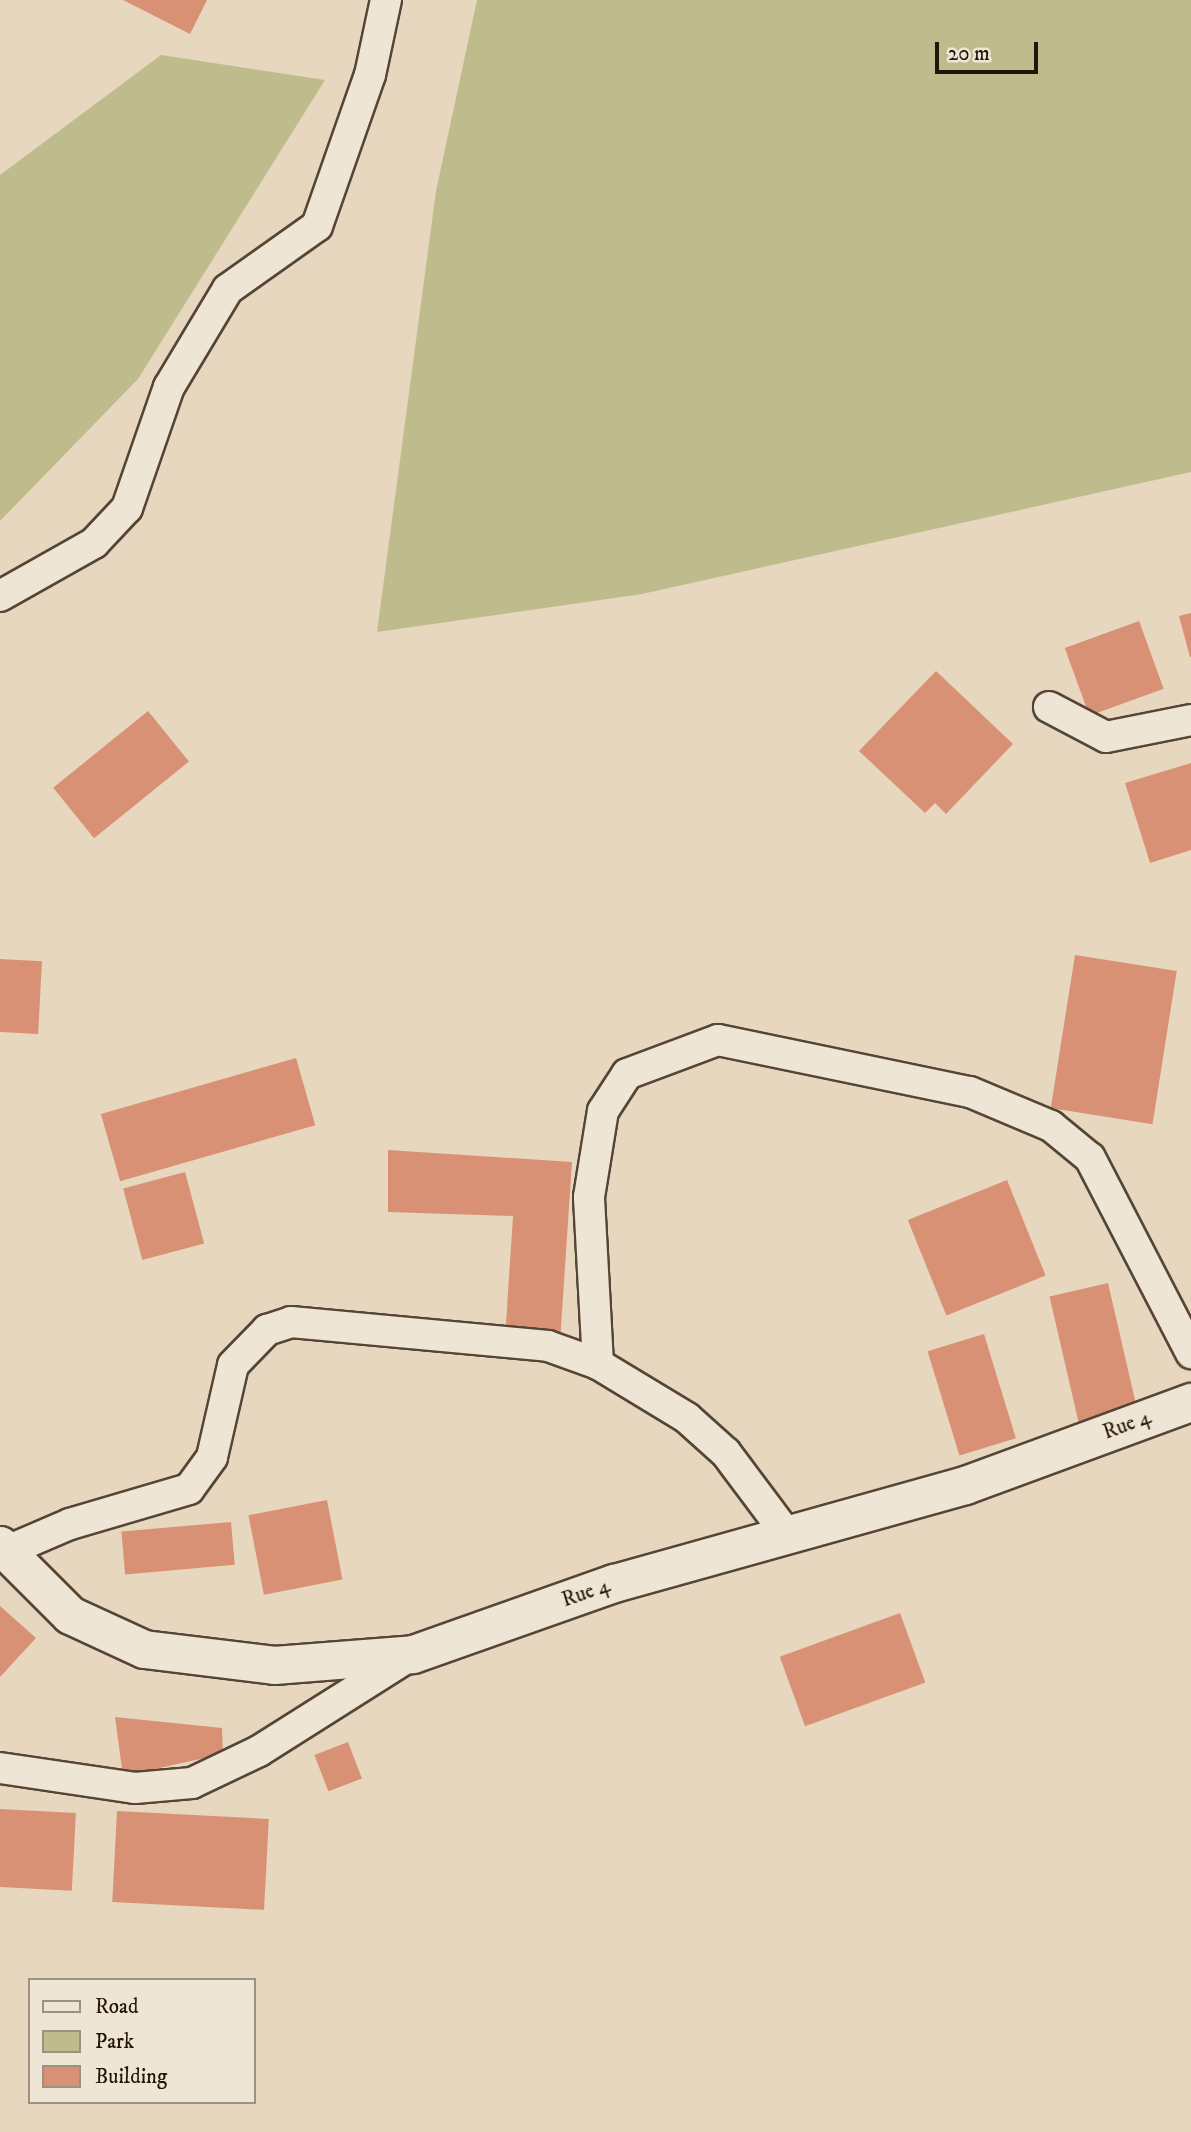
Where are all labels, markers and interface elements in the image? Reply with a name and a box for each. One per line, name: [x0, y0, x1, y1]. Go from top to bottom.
scale bar: [939, 28, 1042, 72]
text: 20 m: [948, 41, 990, 67]
street label: Rue 4: [1099, 1405, 1155, 1445]
street label: Rue 4: [559, 1573, 613, 1613]
legend: [28, 1978, 256, 2104]
text: Road: [95, 1994, 139, 2020]
text: Park: [95, 2029, 134, 2055]
text: Building: [95, 2064, 167, 2090]

